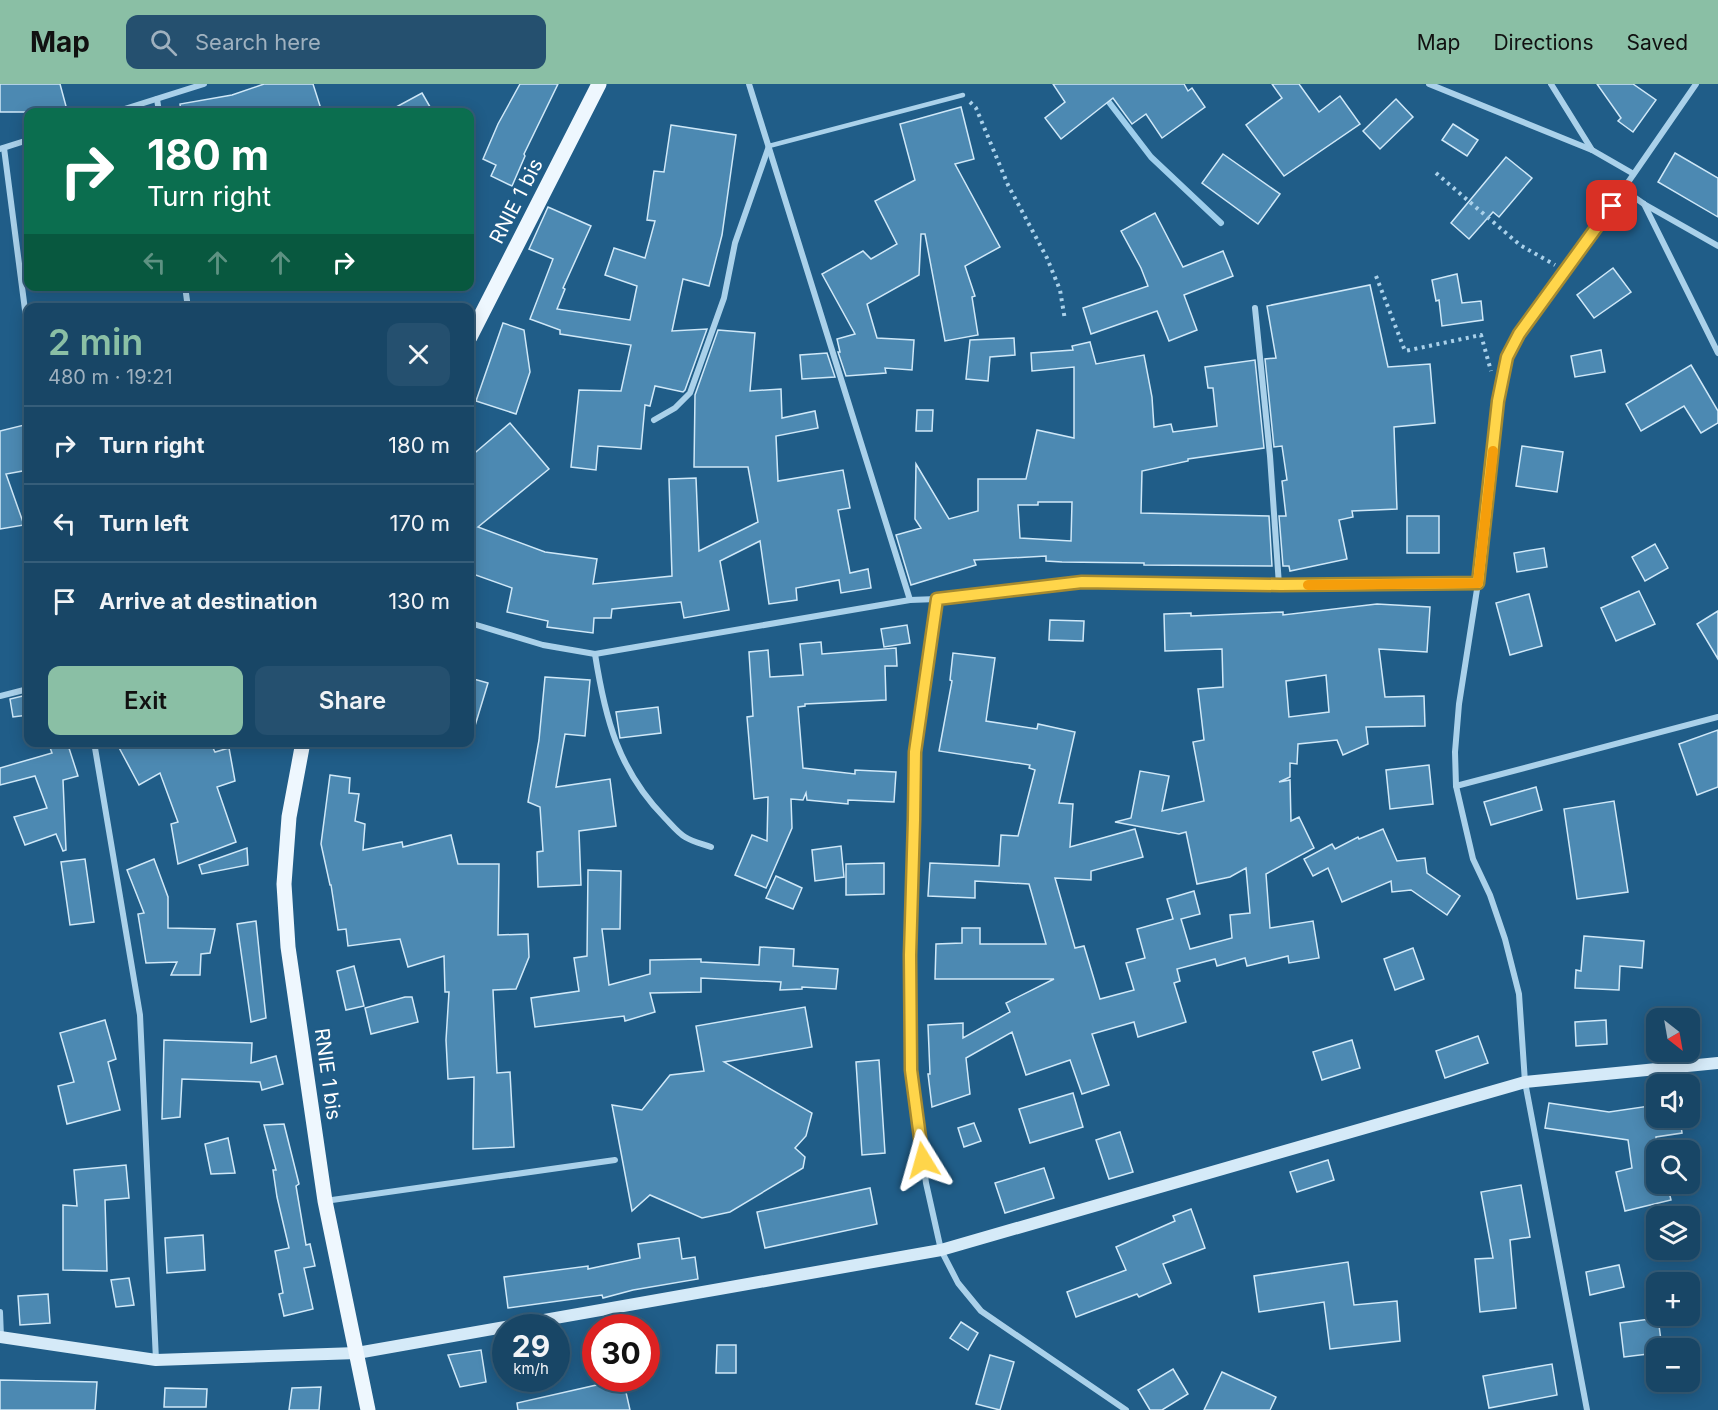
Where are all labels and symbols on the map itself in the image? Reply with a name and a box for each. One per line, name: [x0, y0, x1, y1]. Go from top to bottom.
street label: RNIE 1 bis: [484, 154, 548, 248]
pin: [1586, 180, 1637, 231]
north arrow: [1646, 1008, 1700, 1062]
street label: RNIE 1 bis: [310, 1027, 346, 1121]
position arrow: [891, 1128, 955, 1192]
speed limit sign: 30: [582, 1314, 660, 1392]

